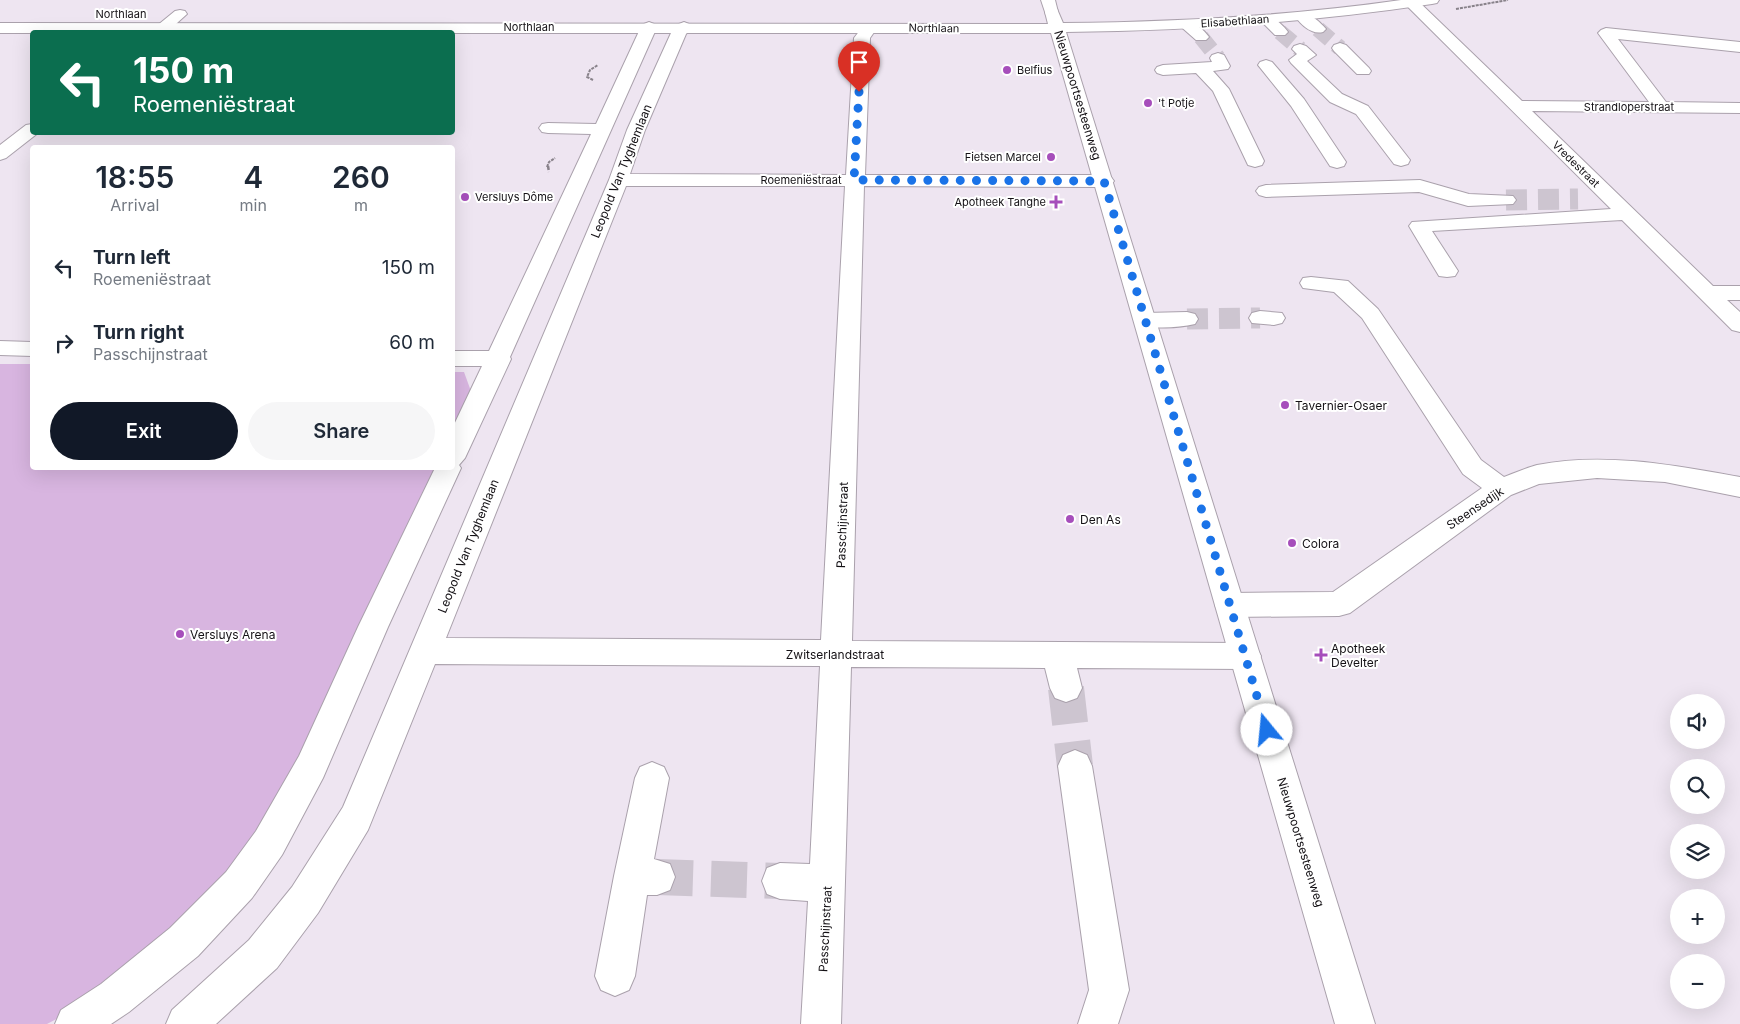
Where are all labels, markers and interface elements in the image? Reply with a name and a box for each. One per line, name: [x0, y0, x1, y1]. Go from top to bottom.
street label: Northlaan: [96, 7, 146, 21]
street label: Elisabethlaan: [1200, 12, 1270, 30]
street label: Northlaan: [504, 20, 554, 34]
street label: Northlaan: [908, 21, 960, 35]
street label: Nieuwpoortsesteenweg: [1051, 28, 1105, 162]
pin: [838, 41, 880, 92]
icon: arrive: [845, 48, 873, 76]
text: 150 m: [133, 49, 234, 91]
icon: left: [50, 50, 115, 115]
place label: Belfius: [1017, 63, 1053, 77]
marker: Belfius: [1001, 64, 1013, 76]
text: Roemeniëstraat: [133, 91, 295, 117]
place label: 't Potje: [1158, 96, 1194, 110]
marker: 't Potje: [1142, 97, 1154, 109]
street label: Strandloperstraat: [1584, 100, 1675, 114]
street label: Leopold Van Tyghemlaan: [587, 102, 655, 240]
street label: Vredestraat: [1549, 138, 1603, 190]
place label: Fietsen Marcel: [965, 150, 1041, 164]
marker: Fietsen Marcel: [1045, 151, 1057, 163]
text: 18:55: [95, 159, 174, 195]
text: 4: [243, 159, 263, 195]
text: 260: [332, 159, 390, 195]
street label: Roemeniëstraat: [760, 173, 842, 187]
place label: Versluys Dôme: [475, 190, 553, 204]
marker: Versluys Dôme: [459, 191, 471, 203]
text: Arrival: [110, 195, 159, 215]
text: min: [240, 195, 267, 215]
text: m: [354, 195, 368, 215]
place label: Apotheek Tanghe: [954, 195, 1046, 209]
marker: Apotheek Tanghe: [1050, 196, 1062, 208]
text: Turn left: [93, 246, 171, 269]
icon: left: [50, 254, 78, 282]
text: 150 m: [382, 256, 435, 279]
text: Roemeniëstraat: [93, 269, 211, 289]
text: Turn right: [93, 321, 184, 344]
icon: right: [50, 329, 78, 357]
text: 60 m: [389, 331, 435, 354]
text: Passchijnstraat: [93, 344, 208, 364]
place label: Tavernier-Osaer: [1295, 398, 1387, 413]
marker: Tavernier-Osaer: [1279, 399, 1291, 411]
button: Exit: [50, 402, 238, 460]
button: Share: [248, 402, 435, 460]
street label: Leopold Van Tyghemlaan: [434, 477, 502, 615]
street label: Passchijnstraat: [833, 482, 851, 568]
street label: Steensedijk: [1444, 483, 1507, 533]
place label: Den As: [1080, 512, 1121, 527]
marker: Den As: [1064, 513, 1076, 525]
place label: Colora: [1302, 536, 1339, 551]
marker: Colora: [1286, 537, 1298, 549]
place label: Versluys Arena: [190, 627, 275, 642]
marker: Versluys Arena: [174, 628, 186, 640]
place label: Apotheek Develter: [1331, 641, 1386, 670]
street label: Zwitserlandstraat: [786, 647, 884, 662]
marker: Apotheek Develter: [1315, 649, 1327, 661]
map controls: [1670, 694, 1725, 1009]
button: sound: [1670, 694, 1725, 749]
position arrow: [1240, 703, 1292, 755]
button: search: [1670, 759, 1725, 814]
street label: Nieuwpoortsesteenweg: [1274, 775, 1328, 909]
button: layers: [1670, 824, 1725, 879]
street label: Passchijnstraat: [815, 886, 835, 972]
button: +: [1670, 889, 1725, 944]
button: −: [1670, 954, 1725, 1009]

